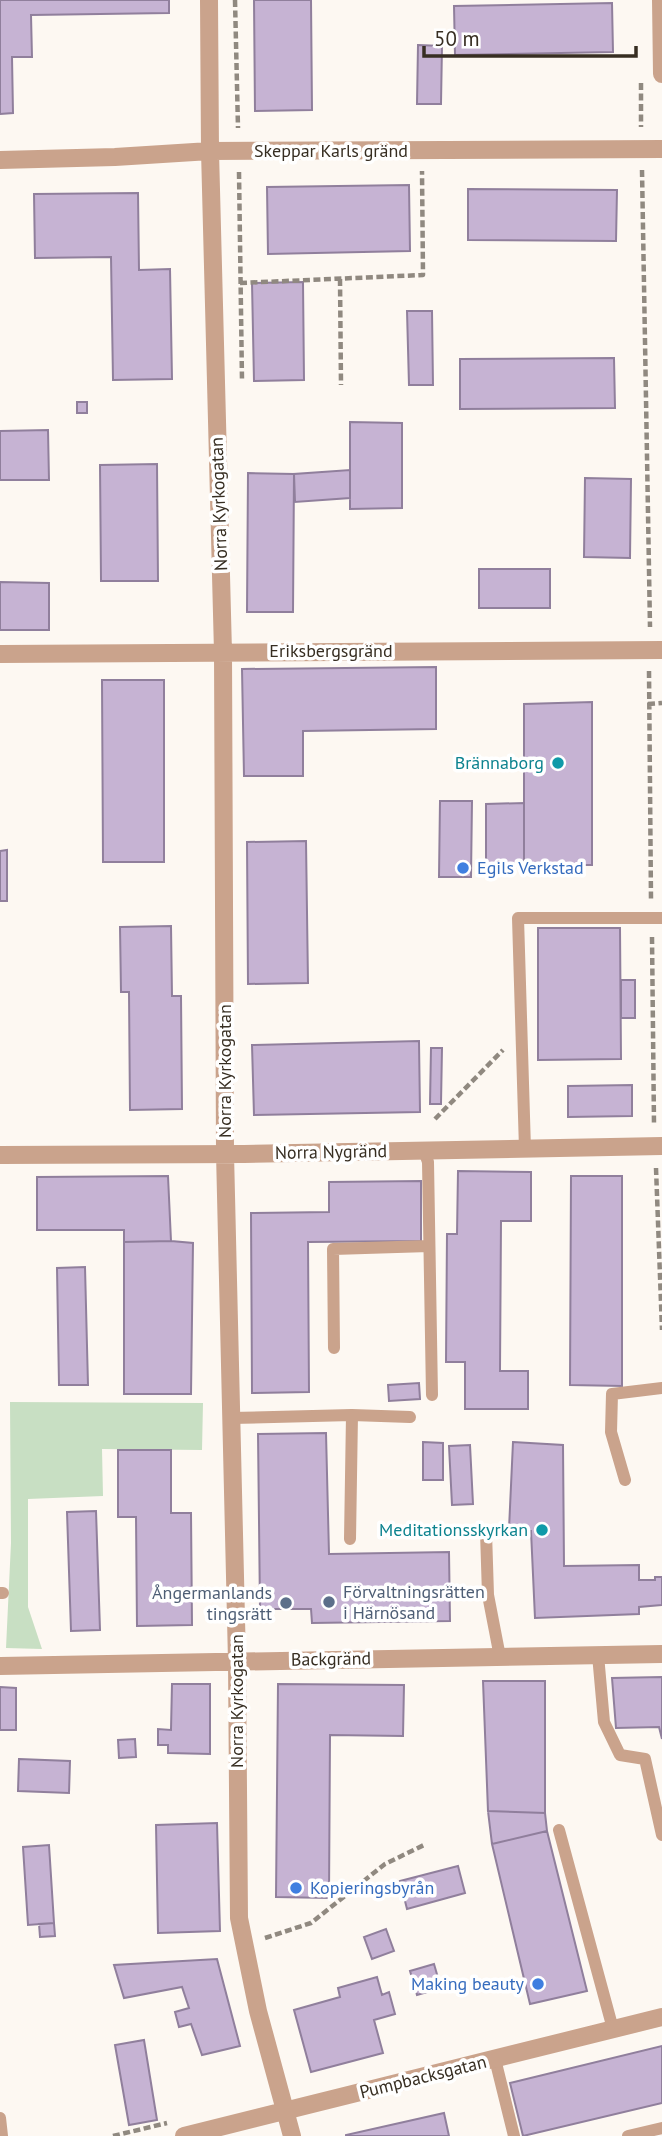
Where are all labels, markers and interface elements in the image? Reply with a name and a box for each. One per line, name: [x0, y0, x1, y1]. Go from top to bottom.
scale bar: [424, 14, 636, 58]
text: 50 m: [434, 25, 480, 52]
street label: Skeppar Karls gränd: [254, 139, 408, 162]
street label: Norra Kyrkogatan: [205, 437, 232, 571]
street label: Eriksbergsgränd: [269, 639, 393, 662]
place label: Brännaborg: [455, 751, 544, 774]
marker: Brännaborg: [550, 755, 566, 771]
place label: Egils Verkstad: [477, 856, 584, 879]
marker: Egils Verkstad: [455, 860, 471, 876]
street label: Norra Kyrkogatan: [213, 1004, 236, 1138]
street label: Norra Nygränd: [275, 1139, 387, 1164]
place label: Meditationsskyrkan: [379, 1518, 528, 1541]
marker: Meditationsskyrkan: [534, 1522, 550, 1538]
place label: Förvaltningsrätten i Härnösand: [343, 1580, 485, 1624]
place label: Ångermanlands tingsrätt: [152, 1581, 272, 1625]
marker: Förvaltningsrätten i Härnösand: [321, 1594, 337, 1610]
marker: Ångermanlands tingsrätt: [278, 1595, 294, 1611]
street label: Norra Kyrkogatan: [225, 1634, 248, 1768]
street label: Backgränd: [291, 1646, 371, 1671]
place label: Kopieringsbyrån: [310, 1876, 434, 1899]
marker: Kopieringsbyrån: [288, 1880, 304, 1896]
place label: Making beauty: [411, 1972, 525, 1995]
marker: Making beauty: [530, 1976, 546, 1992]
street label: Pumpbacksgatan: [357, 2050, 489, 2103]

